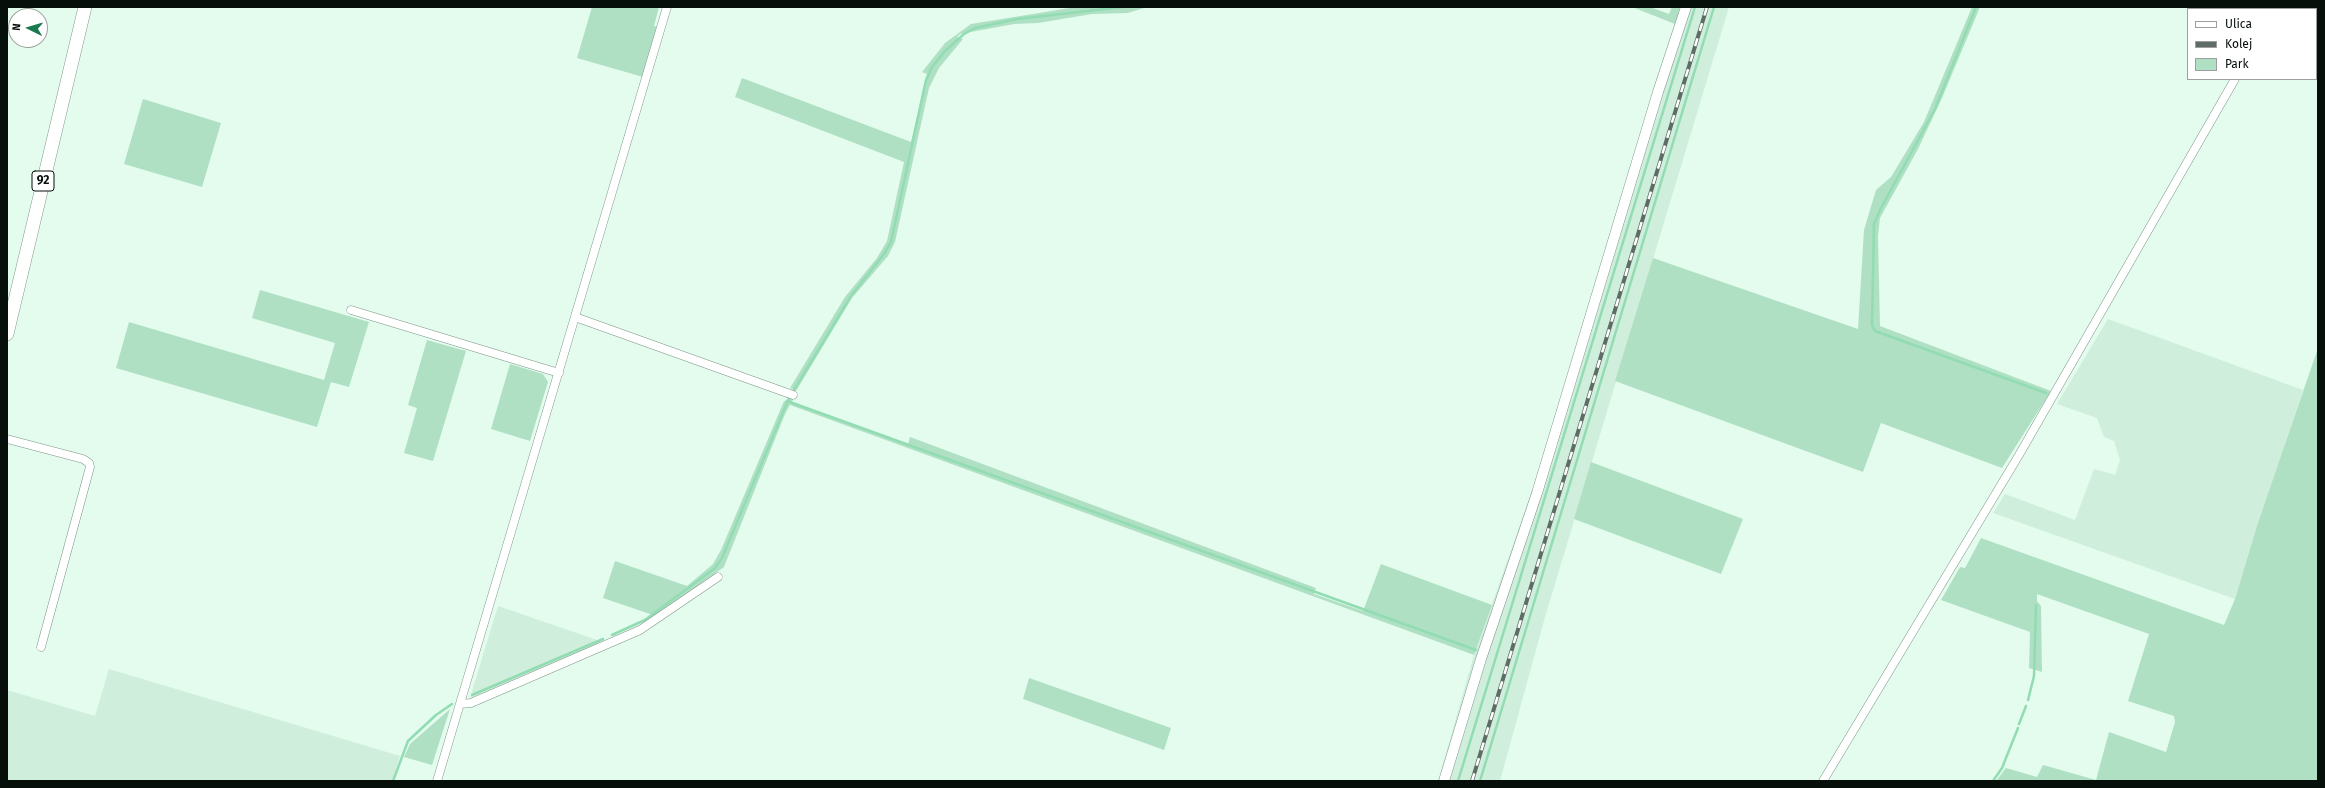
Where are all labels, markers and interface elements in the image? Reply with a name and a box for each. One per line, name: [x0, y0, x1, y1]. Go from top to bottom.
north arrow: [8, 8, 48, 48]
legend: [2187, 8, 2317, 80]
text: Ulica: [2225, 17, 2252, 31]
text: N: [10, 23, 23, 31]
text: Kolej: [2225, 37, 2252, 51]
text: Park: [2225, 57, 2249, 71]
road number: 92: [32, 171, 54, 191]

